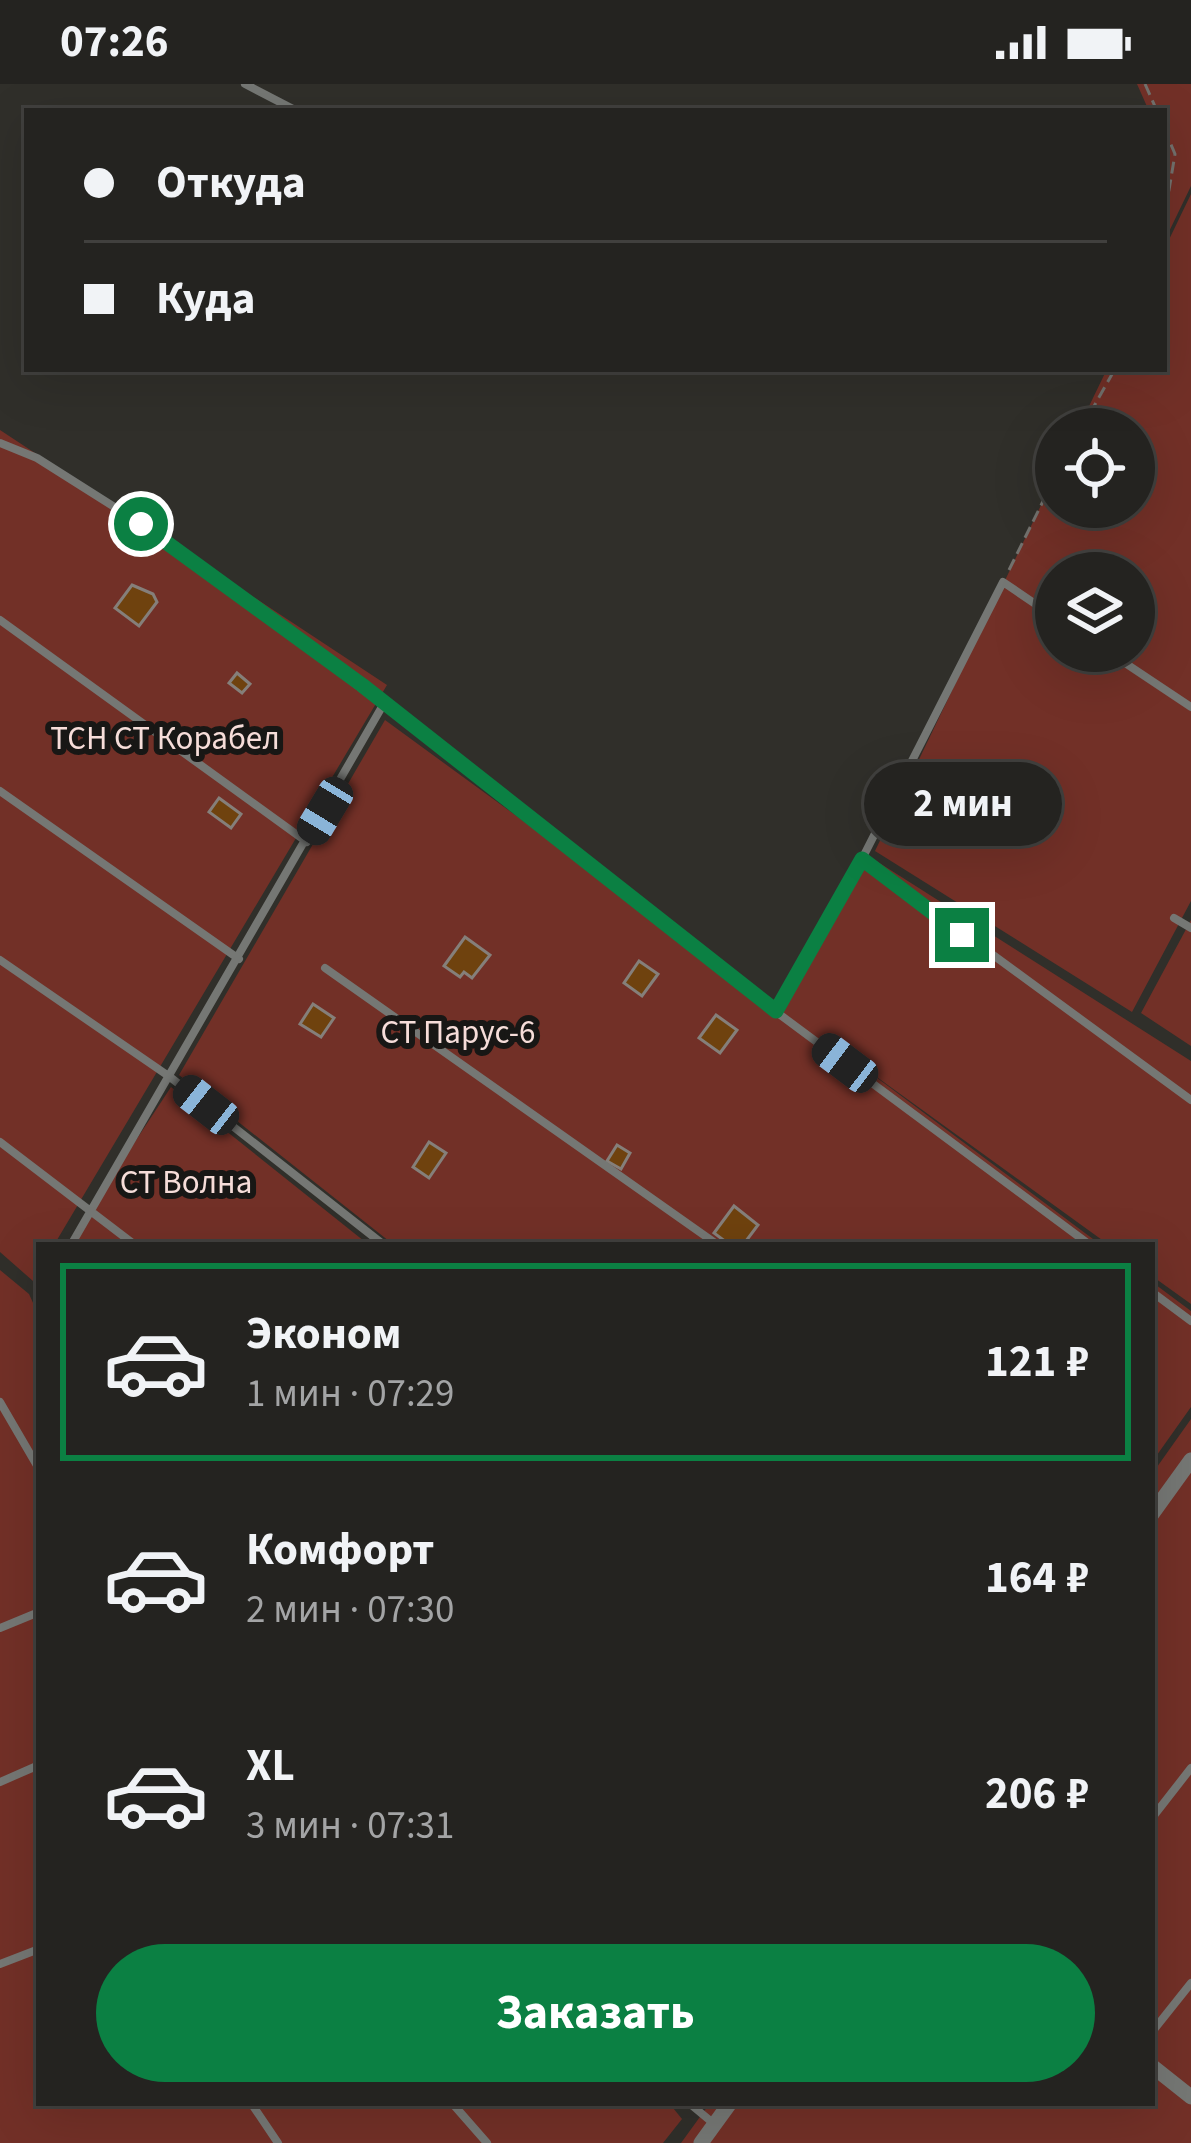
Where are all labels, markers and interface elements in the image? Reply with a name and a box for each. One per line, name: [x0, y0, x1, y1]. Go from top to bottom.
text: 07:26: [60, 10, 169, 74]
text: Откуда: [156, 151, 306, 215]
text: Куда: [156, 267, 256, 331]
map controls: [1035, 408, 1155, 672]
button: locate: [1035, 408, 1155, 528]
route start: [114, 497, 168, 551]
button: layers: [1035, 552, 1155, 672]
park label: ТСН СТ Корабел: [50, 715, 280, 762]
callout: 2 мин: [863, 761, 1061, 845]
car: [291, 771, 359, 851]
text: 2 мин: [913, 776, 1013, 832]
route end: [935, 908, 989, 962]
park label: СТ Парус-6: [380, 1009, 536, 1056]
car: [805, 1027, 885, 1099]
car: [167, 1069, 245, 1141]
park label: СТ Волна: [120, 1159, 252, 1206]
text: Эконом: [246, 1302, 402, 1366]
icon: car: [102, 1308, 210, 1416]
text: 121 ₽: [985, 1330, 1089, 1394]
text: 1 мин · 07:29: [246, 1366, 454, 1422]
text: Комфорт: [246, 1518, 434, 1582]
icon: car: [102, 1524, 210, 1632]
text: 164 ₽: [985, 1546, 1089, 1610]
text: 2 мин · 07:30: [246, 1582, 454, 1638]
text: XL: [246, 1734, 295, 1798]
icon: car: [102, 1740, 210, 1848]
text: 206 ₽: [985, 1762, 1089, 1826]
text: 3 мин · 07:31: [246, 1798, 454, 1854]
button: Заказать: [96, 1944, 1095, 2082]

